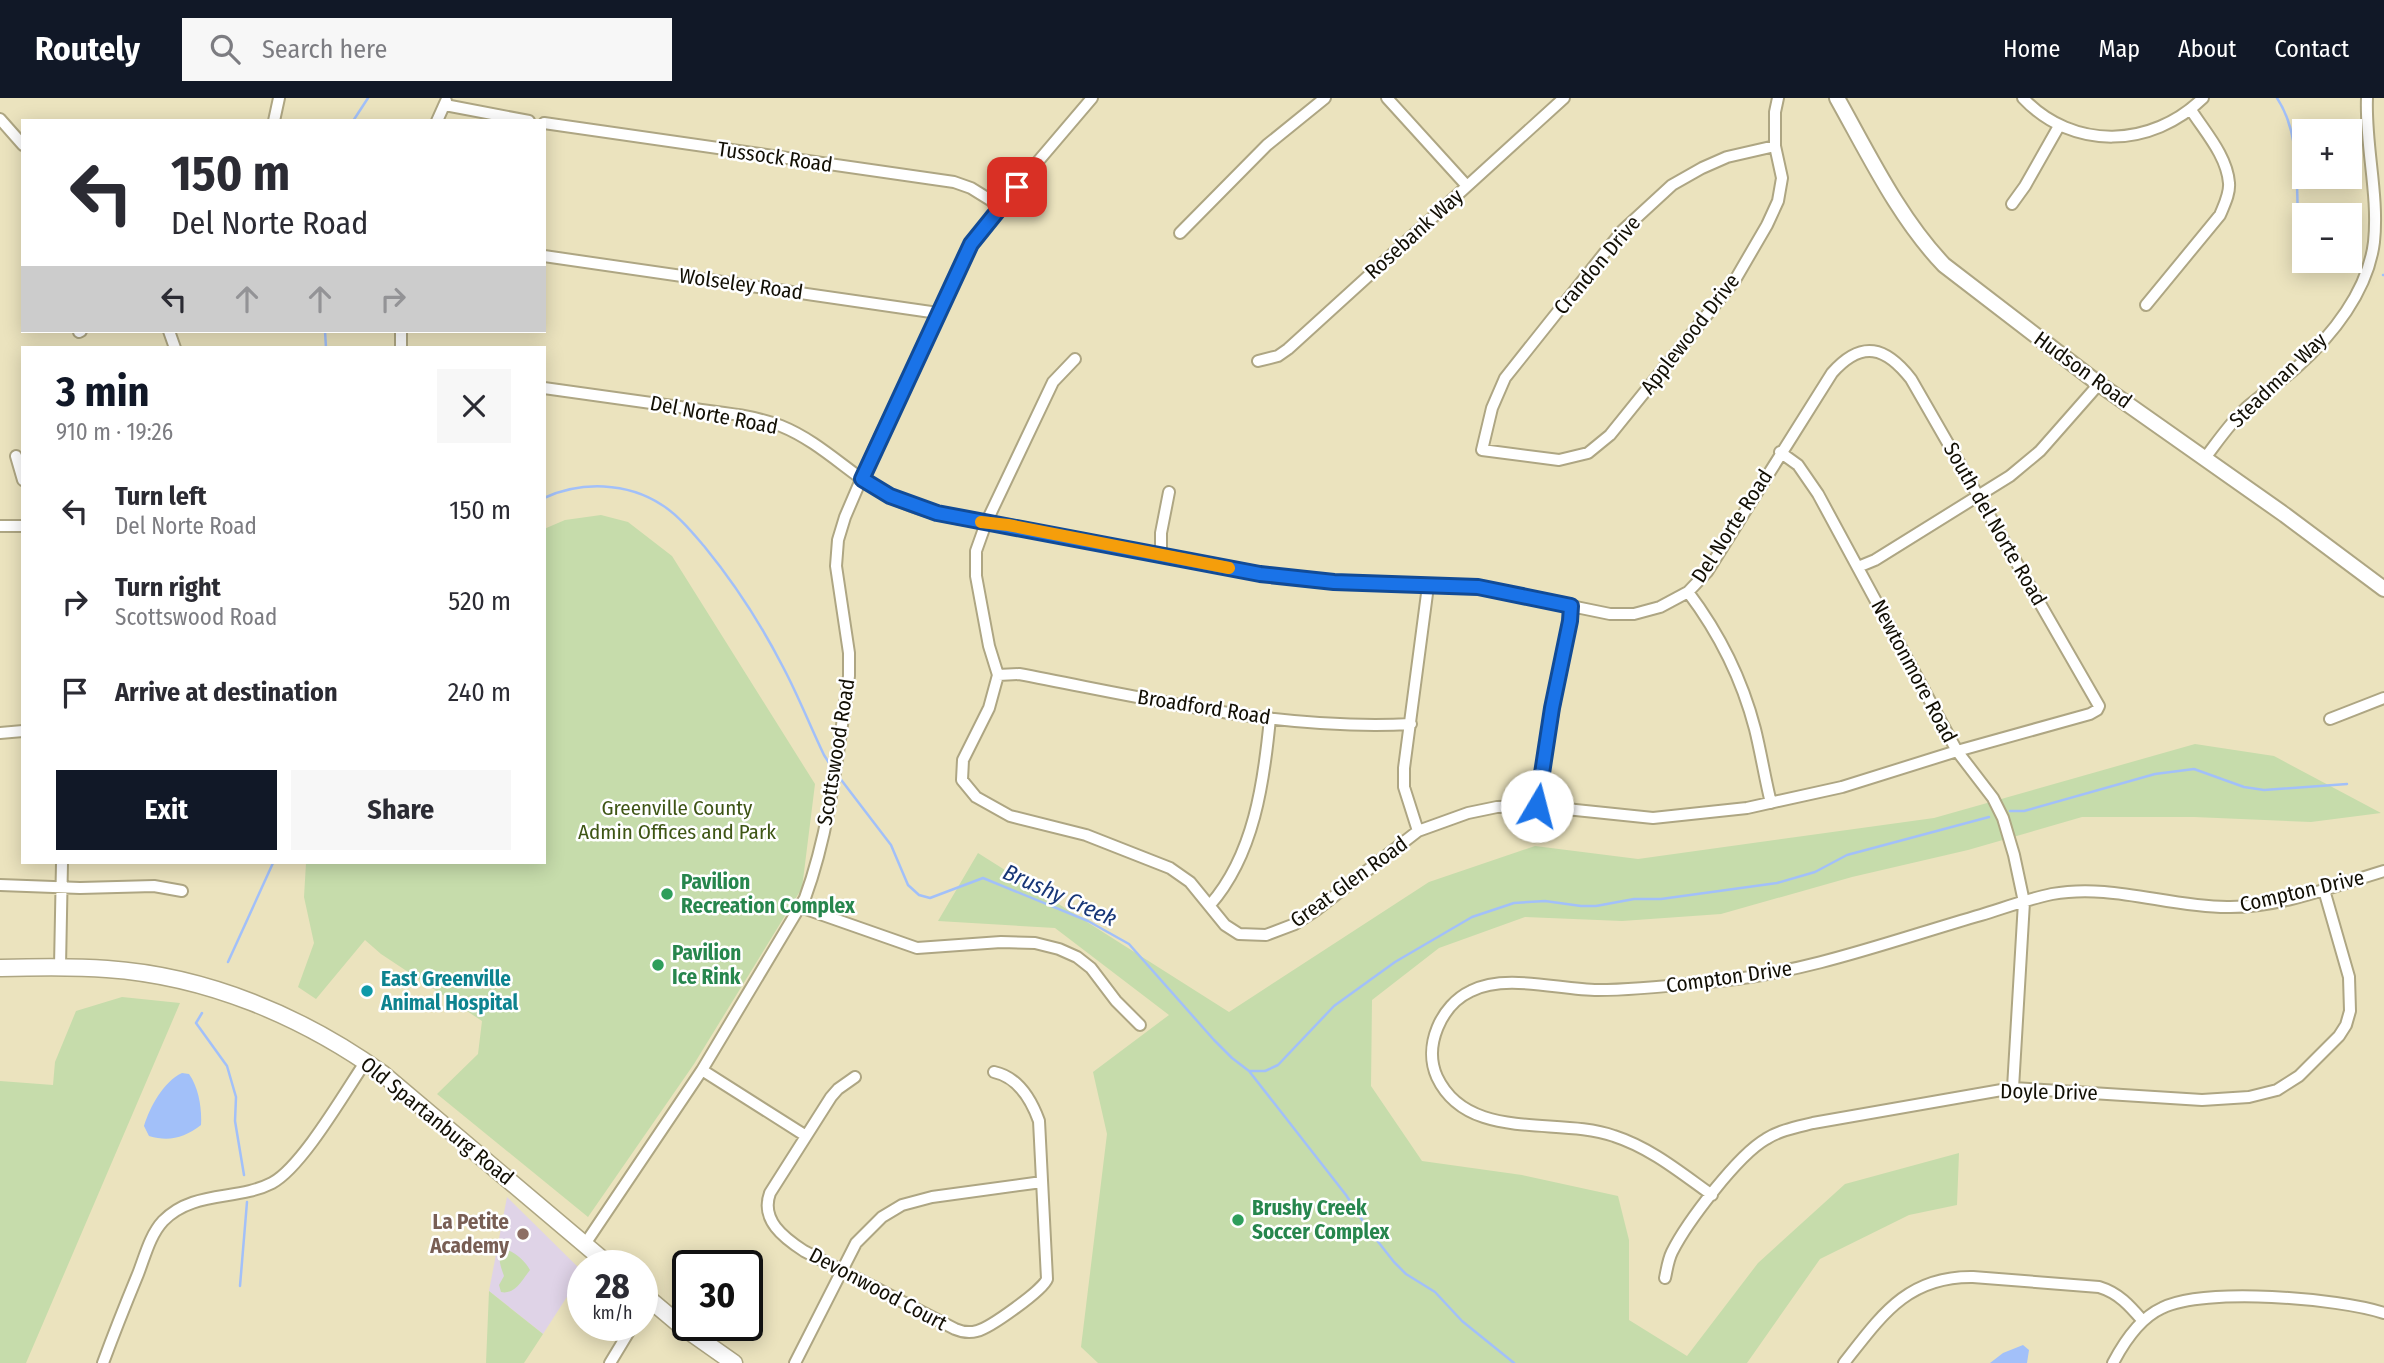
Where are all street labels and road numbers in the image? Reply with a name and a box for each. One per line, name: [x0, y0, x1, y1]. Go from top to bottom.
street label: Tussock Road: [716, 136, 834, 178]
street label: Rosebank Way: [1360, 183, 1469, 285]
street label: Crandon Drive: [1548, 210, 1646, 320]
street label: Wolseley Road: [677, 262, 805, 306]
street label: Applewood Drive: [1635, 269, 1745, 399]
street label: Hudson Road: [2029, 326, 2137, 414]
street label: Steadman Way: [2224, 327, 2333, 433]
street label: Del Norte Road: [648, 390, 780, 440]
street label: South del Norte Road: [1938, 438, 2052, 610]
street label: Del Norte Road: [1686, 465, 1778, 587]
street label: Newtonmore Road: [1865, 595, 1963, 747]
street label: Scottswood Road: [812, 677, 860, 827]
street label: Broadford Road: [1136, 684, 1272, 730]
street label: Great Glen Road: [1285, 831, 1413, 933]
street label: Compton Drive: [2237, 864, 2367, 918]
street label: Compton Drive: [1664, 955, 1794, 999]
street label: Old Spartanburg Road: [355, 1051, 519, 1191]
street label: Doyle Drive: [2000, 1078, 2098, 1106]
street label: Devonwood Court: [805, 1242, 951, 1336]

